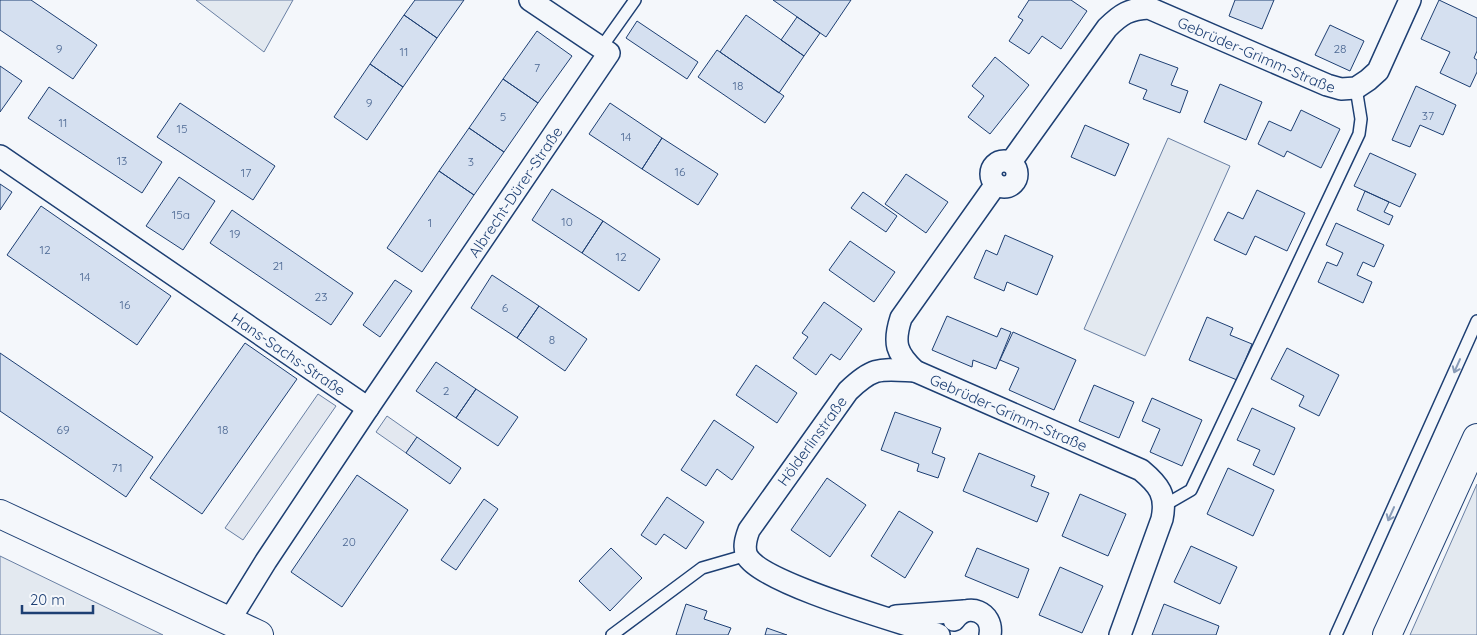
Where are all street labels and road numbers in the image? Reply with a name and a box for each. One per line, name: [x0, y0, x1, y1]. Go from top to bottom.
street label: Gebrüder-Grimm-Straße: [1175, 12, 1338, 96]
street label: Albrecht-Dürer-Straße: [464, 122, 566, 261]
street label: Hans-Sachs-Straße: [228, 308, 349, 399]
street label: Gebrüder-Grimm-Straße: [927, 369, 1090, 455]
street label: Hölderlinstraße: [773, 392, 851, 490]

